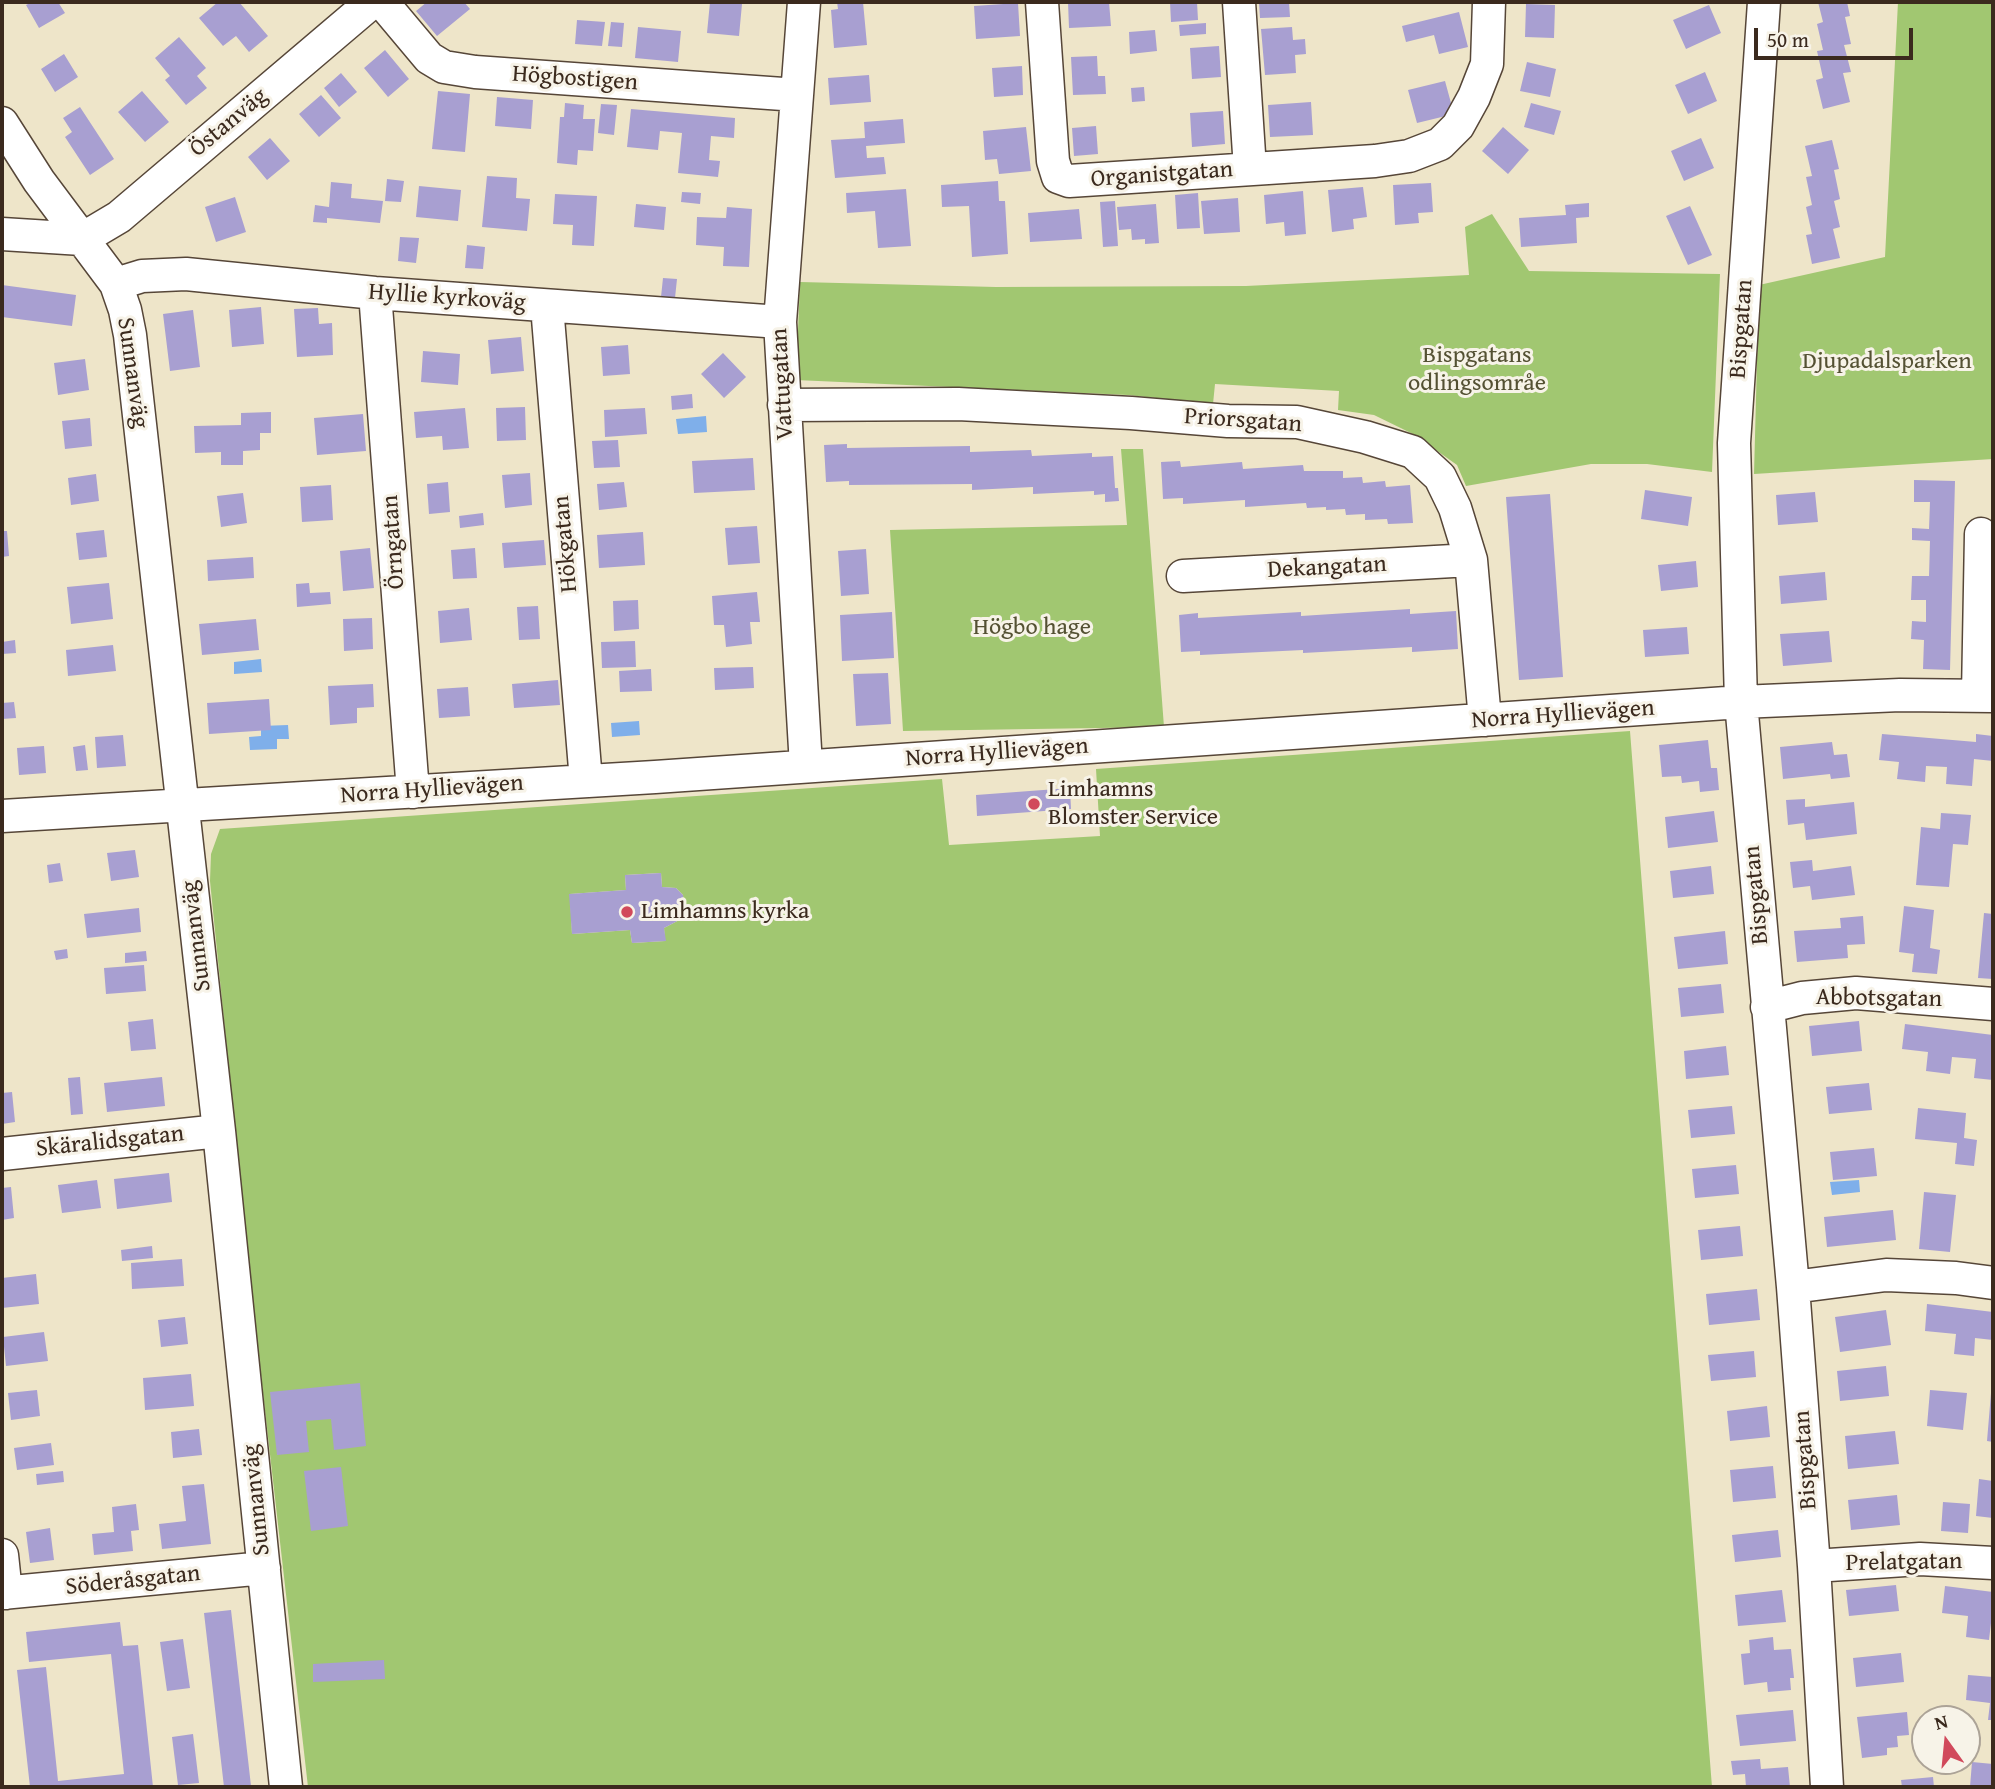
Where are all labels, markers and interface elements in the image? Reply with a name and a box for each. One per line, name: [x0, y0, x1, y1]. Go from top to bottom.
scale bar: [1757, 14, 1916, 58]
text: 50 m: [1767, 24, 1809, 55]
street label: Högbostigen: [511, 60, 639, 98]
street label: Östanväg: [184, 82, 274, 164]
street label: Organistgatan: [1090, 156, 1234, 194]
street label: Hyllie kyrkoväg: [367, 278, 527, 318]
street label: Bispgatan: [1724, 278, 1760, 380]
street label: Sunnanväg: [110, 316, 154, 430]
street label: Vattugatan: [766, 327, 800, 441]
park label: Bispgatans odlingsområe: [1408, 342, 1546, 398]
park label: Djupadalsparken: [1802, 348, 1972, 376]
street label: Priorsgatan: [1183, 403, 1303, 439]
street label: Örngatan: [376, 494, 412, 590]
street label: Hökgatan: [547, 494, 585, 594]
street label: Dekangatan: [1267, 550, 1387, 586]
park label: Högbo hage: [973, 614, 1091, 642]
street label: Norra Hyllievägen: [1470, 694, 1656, 736]
street label: Norra Hyllievägen: [904, 732, 1090, 774]
street label: Norra Hyllievägen: [339, 769, 525, 811]
place label: Limhamns Blomster Service: [1048, 776, 1218, 832]
marker: Limhamns Blomster Service: [1026, 796, 1042, 812]
street label: Bispgatan: [1738, 844, 1776, 946]
street label: Sunnanväg: [176, 879, 218, 993]
place label: Limhamns kyrka: [641, 898, 809, 926]
marker: Limhamns kyrka: [619, 904, 635, 920]
street label: Abbotsgatan: [1816, 984, 1942, 1014]
street label: Skäralidsgatan: [35, 1120, 185, 1164]
street label: Bispgatan: [1788, 1409, 1824, 1511]
street label: Sunnanväg: [237, 1443, 277, 1557]
street label: Prelatgatan: [1845, 1548, 1963, 1578]
street label: Söderåsgatan: [64, 1560, 202, 1602]
north arrow: [1911, 1705, 1981, 1775]
text: N: [1931, 1706, 1951, 1737]

